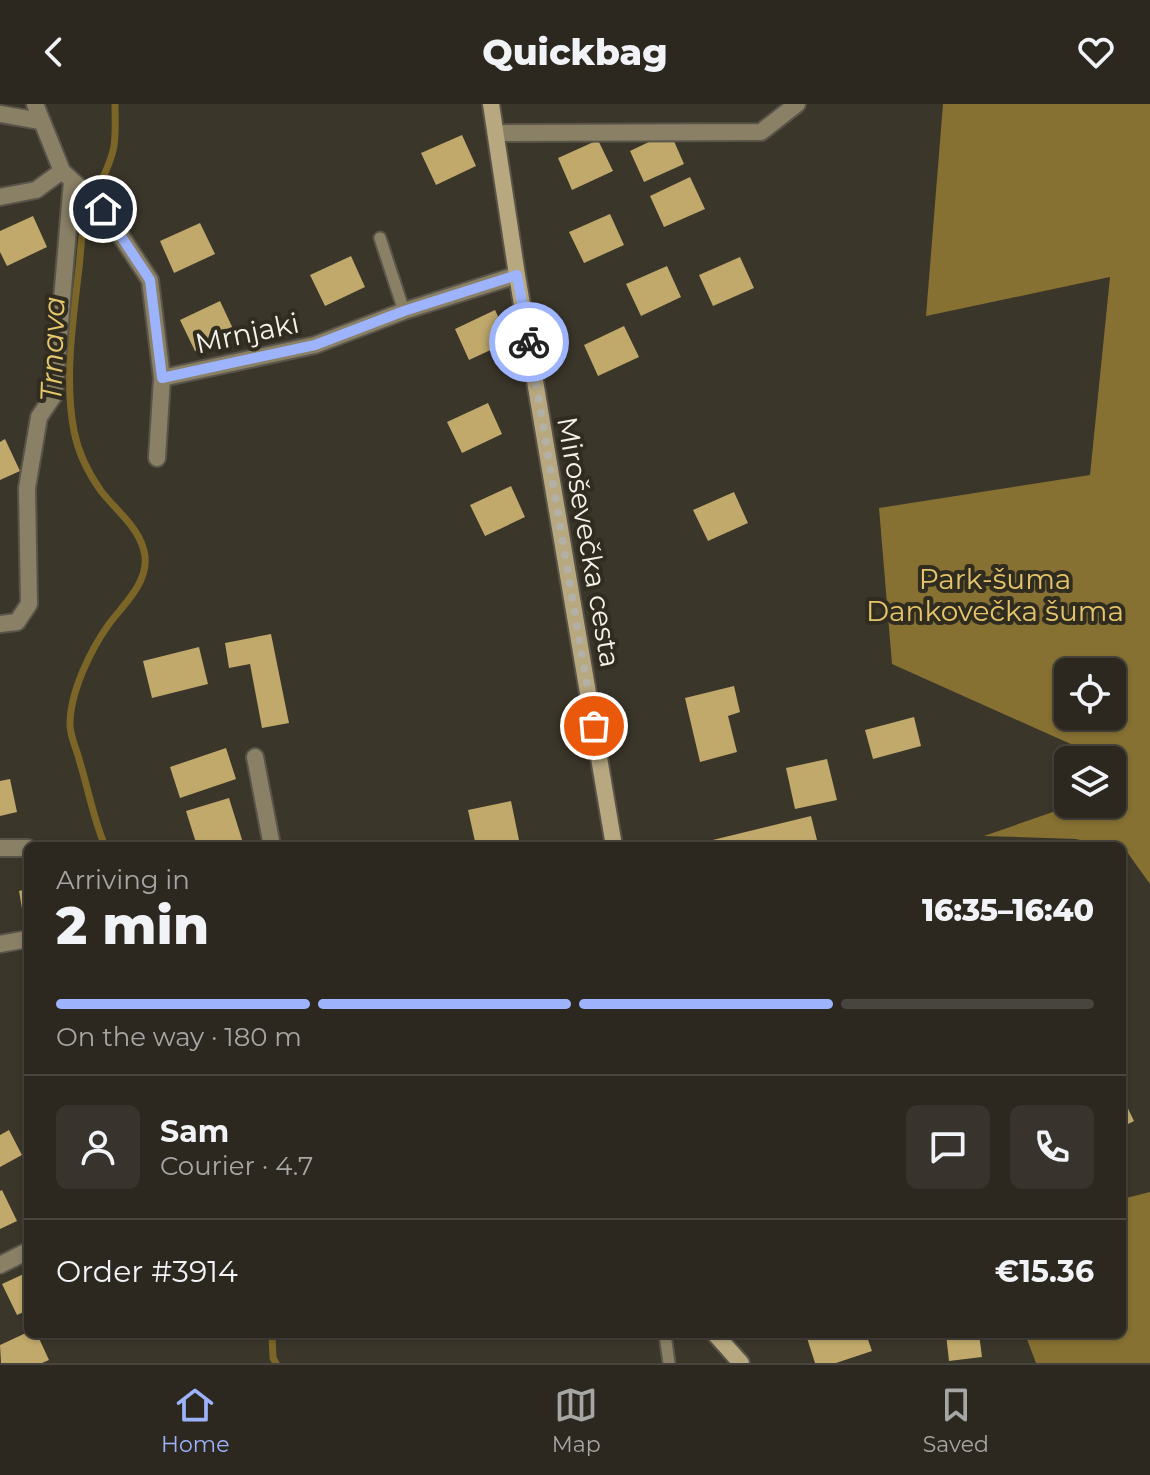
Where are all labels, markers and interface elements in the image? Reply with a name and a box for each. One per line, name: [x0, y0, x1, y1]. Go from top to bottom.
icon: back: [32, 30, 76, 74]
text: Quickbag: [482, 30, 668, 74]
icon: heart: [1074, 30, 1118, 74]
pin: [69, 175, 137, 243]
icon: home: [81, 187, 125, 231]
water label: Trnava: [32, 296, 73, 402]
courier: [489, 302, 569, 382]
street label: Mrnjaki: [192, 305, 302, 361]
icon: bike: [507, 320, 551, 364]
street label: Miroševečka cesta: [550, 414, 628, 670]
park label: Park-šuma Dankovečka šuma: [866, 562, 1124, 628]
map controls: [1054, 658, 1126, 818]
button: locate: [1054, 658, 1126, 730]
pin: [560, 692, 628, 760]
icon: bag: [572, 704, 616, 748]
button: layers: [1054, 746, 1126, 818]
text: Arriving in: [56, 864, 190, 896]
text: 16:35–16:40: [922, 892, 1094, 929]
text: 2 min: [56, 894, 209, 957]
text: On the way · 180 m: [56, 1021, 302, 1053]
button: person: [56, 1105, 140, 1189]
button: chat: [906, 1105, 990, 1189]
button: phone: [1010, 1105, 1094, 1189]
text: Sam: [160, 1113, 229, 1150]
text: Courier · 4.7: [160, 1150, 313, 1182]
text: Order #3914: [56, 1253, 238, 1290]
text: €15.36: [995, 1253, 1094, 1290]
tab: Home: [161, 1383, 229, 1458]
tab: Map: [552, 1383, 601, 1458]
tab: Saved: [923, 1383, 989, 1458]

